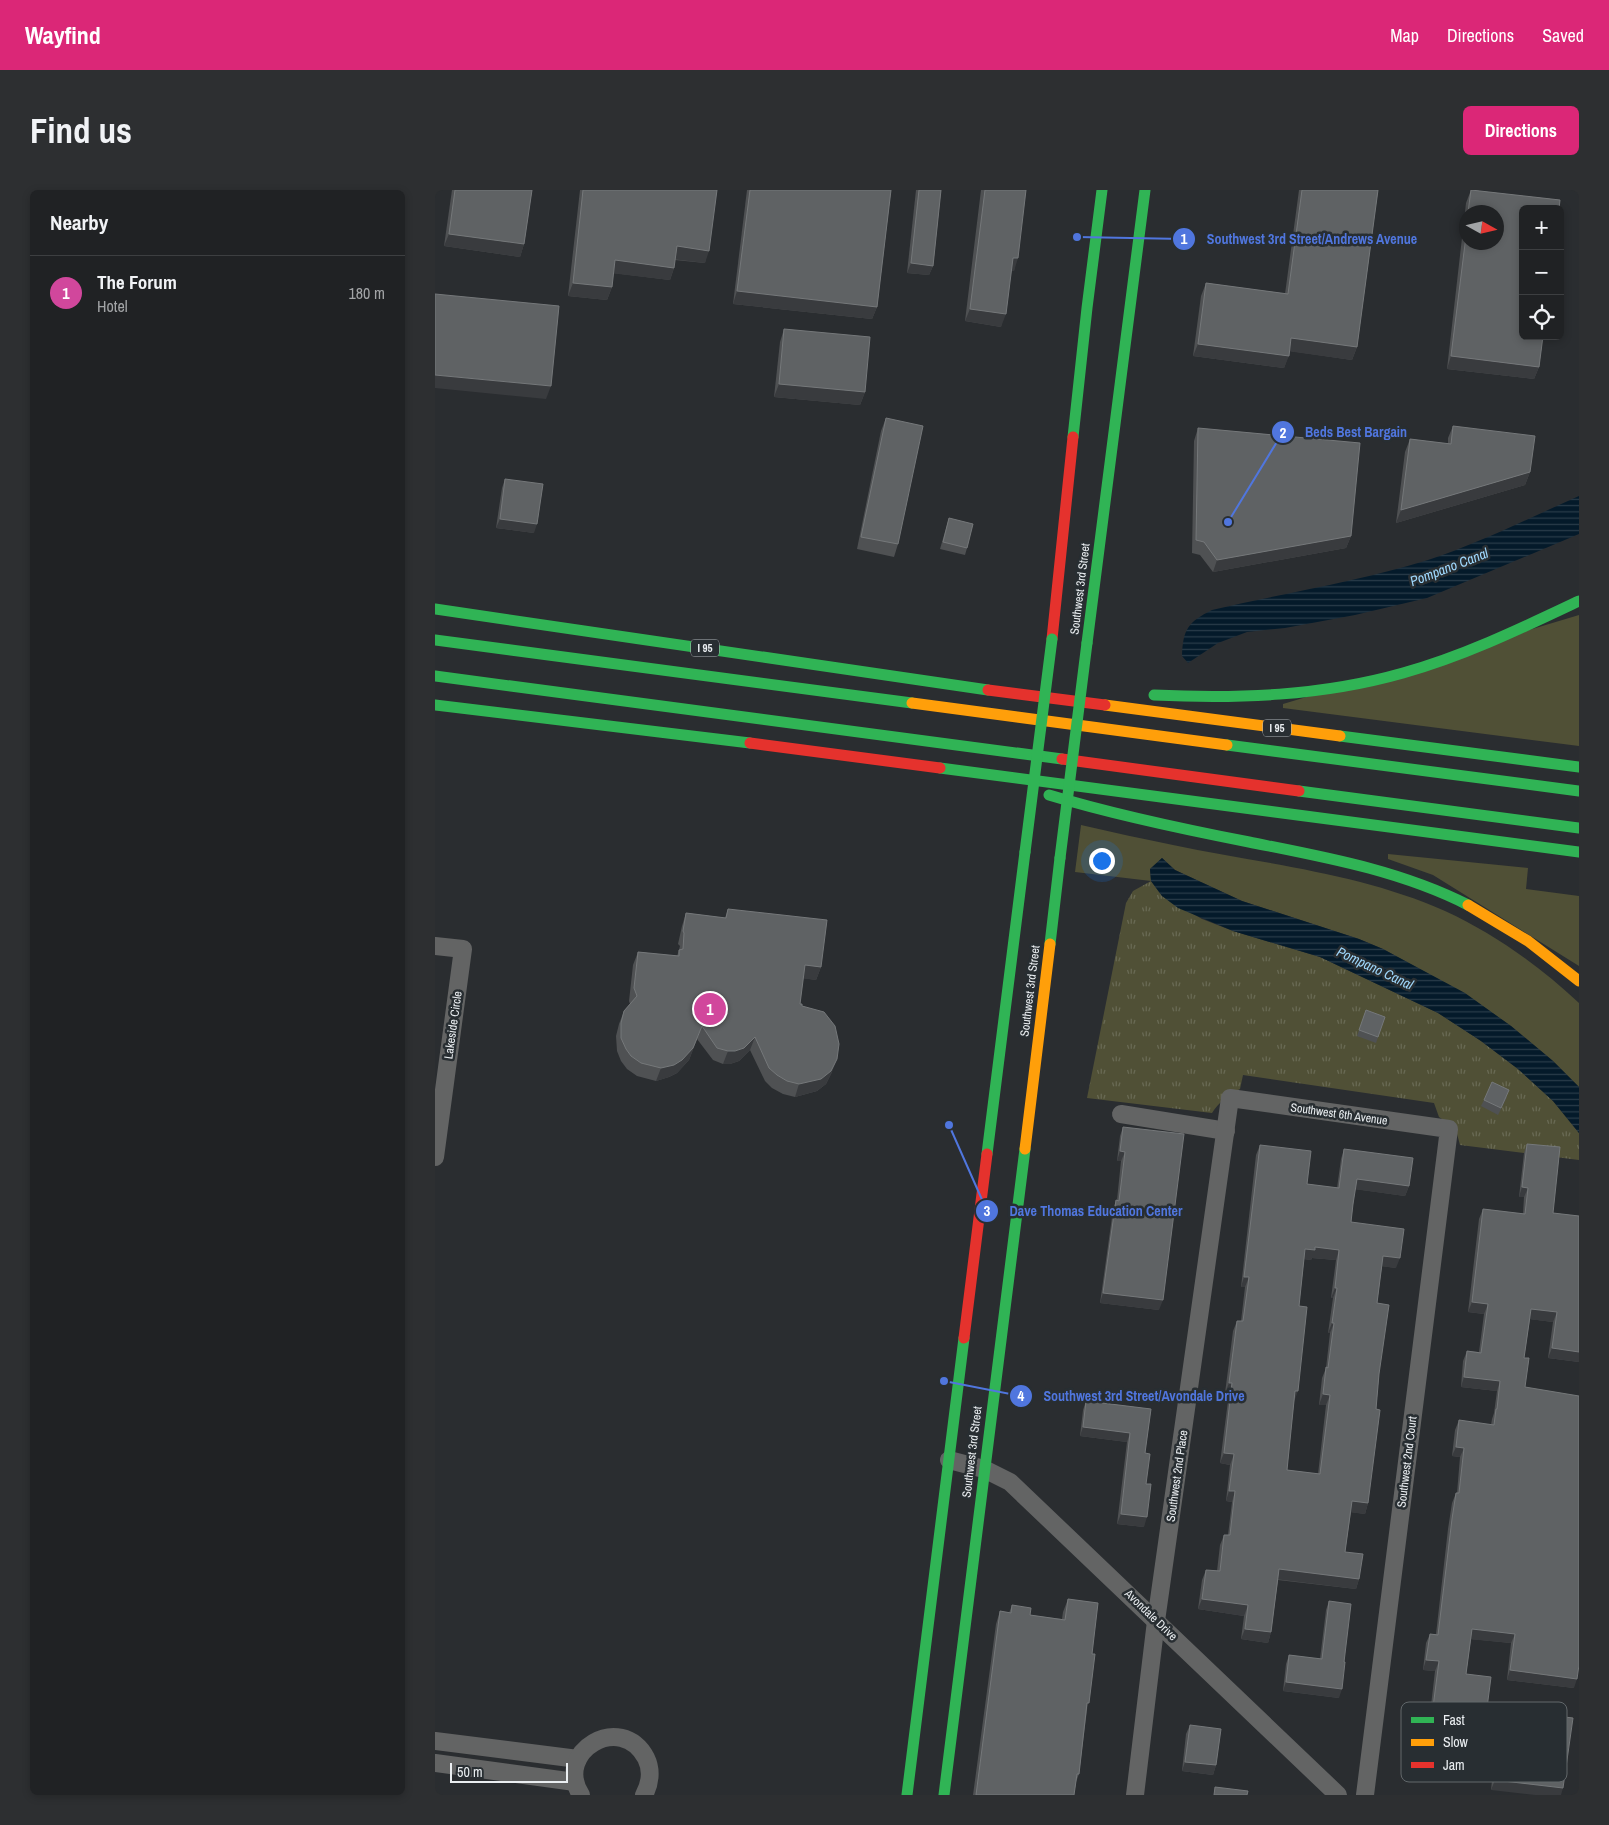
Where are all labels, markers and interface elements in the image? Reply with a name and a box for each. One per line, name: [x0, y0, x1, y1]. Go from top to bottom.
text: Wayfind: [25, 19, 101, 51]
text: Map: [1390, 23, 1419, 48]
text: Directions: [1447, 23, 1514, 48]
text: Saved: [1542, 23, 1584, 48]
button: Directions: [1463, 106, 1579, 155]
text: Find us: [30, 107, 132, 154]
north arrow: [1459, 205, 1504, 250]
map controls: [1519, 205, 1564, 340]
button: +: [1519, 205, 1564, 250]
text: Nearby: [50, 208, 108, 237]
callout: Southwest 3rd Street/Andrews Avenue: [1171, 225, 1427, 254]
text: 1: [1181, 228, 1188, 249]
text: Southwest 3rd Street/Andrews Avenue: [1207, 230, 1417, 248]
button: −: [1519, 250, 1564, 295]
text: The Forum: [97, 269, 177, 295]
text: 1: [62, 282, 70, 304]
text: 180 m: [349, 282, 385, 304]
text: Hotel: [97, 295, 128, 317]
button: locate: [1519, 295, 1564, 340]
callout: Beds Best Bargain: [1270, 418, 1417, 447]
text: 2: [1280, 422, 1287, 443]
text: Beds Best Bargain: [1305, 423, 1407, 441]
street label: Southwest 3rd Street: [1066, 542, 1094, 636]
water label: Pompano Canal: [1407, 544, 1491, 590]
road number: I 95: [691, 639, 719, 656]
road number: I 95: [1263, 720, 1291, 736]
your location: [1089, 848, 1115, 874]
water label: Pompano Canal: [1334, 942, 1417, 994]
street label: Southwest 3rd Street: [1016, 944, 1044, 1038]
street label: Lakeside Circle: [440, 990, 466, 1060]
pin: 1: [694, 990, 726, 1028]
street label: Southwest 6th Avenue: [1289, 1099, 1389, 1129]
callout: Dave Thomas Education Center: [975, 1196, 1193, 1225]
text: 3: [984, 1200, 991, 1221]
text: Dave Thomas Education Center: [1010, 1202, 1183, 1220]
callout: Southwest 3rd Street/Avondale Drive: [1009, 1382, 1255, 1411]
text: 4: [1018, 1385, 1025, 1406]
text: Southwest 3rd Street/Avondale Drive: [1043, 1387, 1245, 1405]
street label: Southwest 3rd Street: [958, 1405, 986, 1499]
street label: Southwest 2nd Court: [1393, 1415, 1421, 1509]
street label: Southwest 2nd Place: [1163, 1429, 1191, 1523]
street label: Avondale Drive: [1121, 1585, 1181, 1644]
legend: [1401, 1702, 1567, 1782]
text: Fast: [1443, 1711, 1465, 1729]
text: Slow: [1443, 1733, 1469, 1751]
text: Jam: [1443, 1756, 1465, 1774]
scale bar: [450, 1760, 567, 1783]
text: 50 m: [457, 1763, 483, 1781]

